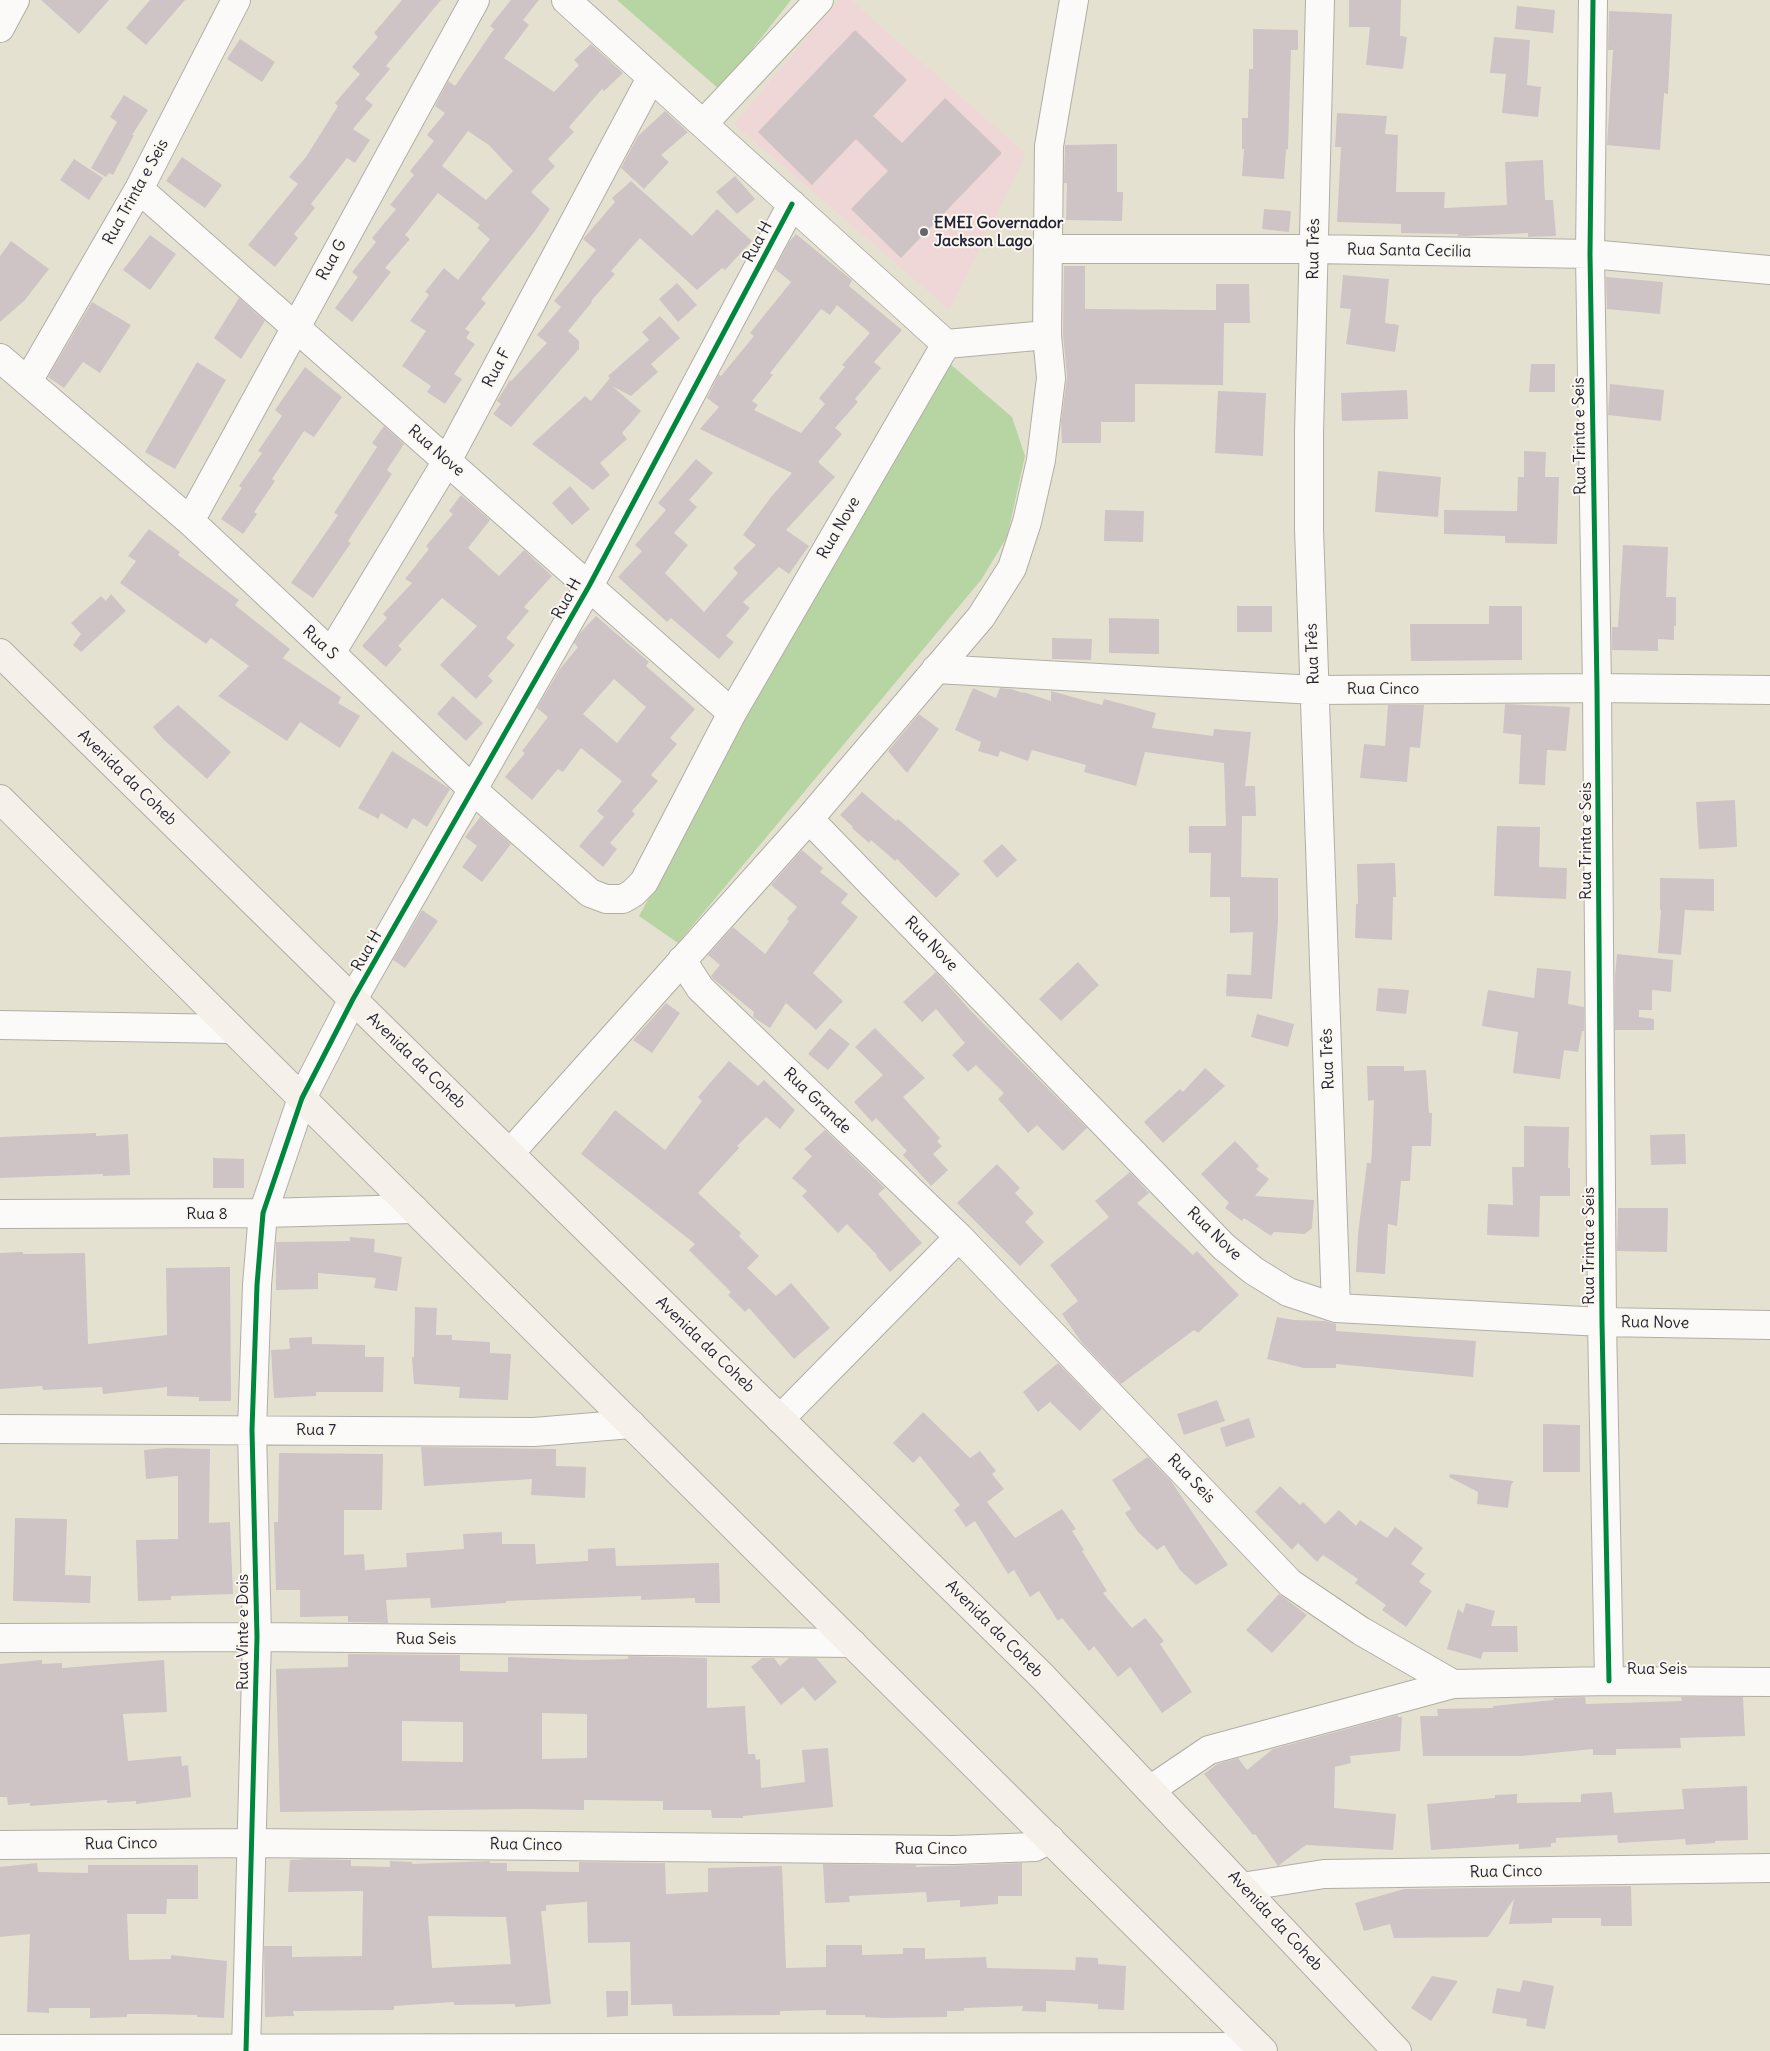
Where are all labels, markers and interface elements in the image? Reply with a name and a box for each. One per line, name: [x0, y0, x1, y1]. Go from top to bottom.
street label: Rua Trinta e Seis: [99, 136, 173, 248]
place label: EMEI Governador Jackson Lago: [934, 213, 1063, 251]
street label: Rua H: [739, 218, 777, 266]
street label: Rua Três: [1304, 218, 1324, 280]
marker: EMEI Governador Jackson Lago: [918, 226, 930, 238]
street label: Rua G: [313, 236, 351, 284]
street label: Rua Santa Cecilia: [1347, 240, 1471, 262]
street label: Rua F: [479, 345, 515, 391]
street label: Rua Trinta e Seis: [1569, 377, 1591, 495]
street label: Rua Nove: [404, 421, 468, 481]
street label: Rua Nove: [814, 493, 864, 563]
street label: Rua H: [548, 575, 586, 623]
street label: Rua S: [298, 622, 342, 664]
street label: Rua Três: [1302, 623, 1324, 685]
street label: Rua Cinco: [1347, 679, 1419, 699]
street label: Avenida da Coheb: [74, 726, 180, 830]
street label: Rua Trinta e Seis: [1576, 782, 1596, 900]
street label: Rua Nove: [900, 913, 962, 975]
street label: Rua H: [348, 927, 386, 975]
street label: Avenida da Coheb: [363, 1009, 469, 1113]
street label: Rua Três: [1317, 1028, 1339, 1090]
street label: Rua Grande: [779, 1064, 855, 1138]
street label: Rua Trinta e Seis: [1579, 1187, 1599, 1305]
street label: Rua Nove: [1183, 1203, 1245, 1265]
street label: Rua 8: [186, 1204, 228, 1224]
street label: Avenida da Coheb: [652, 1293, 758, 1397]
street label: Rua Nove: [1621, 1313, 1689, 1333]
street label: Rua 7: [296, 1420, 336, 1440]
street label: Rua Seis: [1163, 1451, 1219, 1507]
street label: Rua Vinte e Dois: [233, 1574, 253, 1690]
street label: Avenida da Coheb: [941, 1576, 1047, 1682]
street label: Rua Seis: [396, 1629, 456, 1649]
street label: Rua Seis: [1627, 1659, 1687, 1679]
street label: Rua Cinco: [85, 1834, 157, 1854]
street label: Rua Cinco: [490, 1835, 562, 1855]
street label: Rua Cinco: [895, 1839, 967, 1859]
street label: Rua Cinco: [1470, 1862, 1542, 1882]
street label: Avenida da Coheb: [1224, 1867, 1326, 1975]

